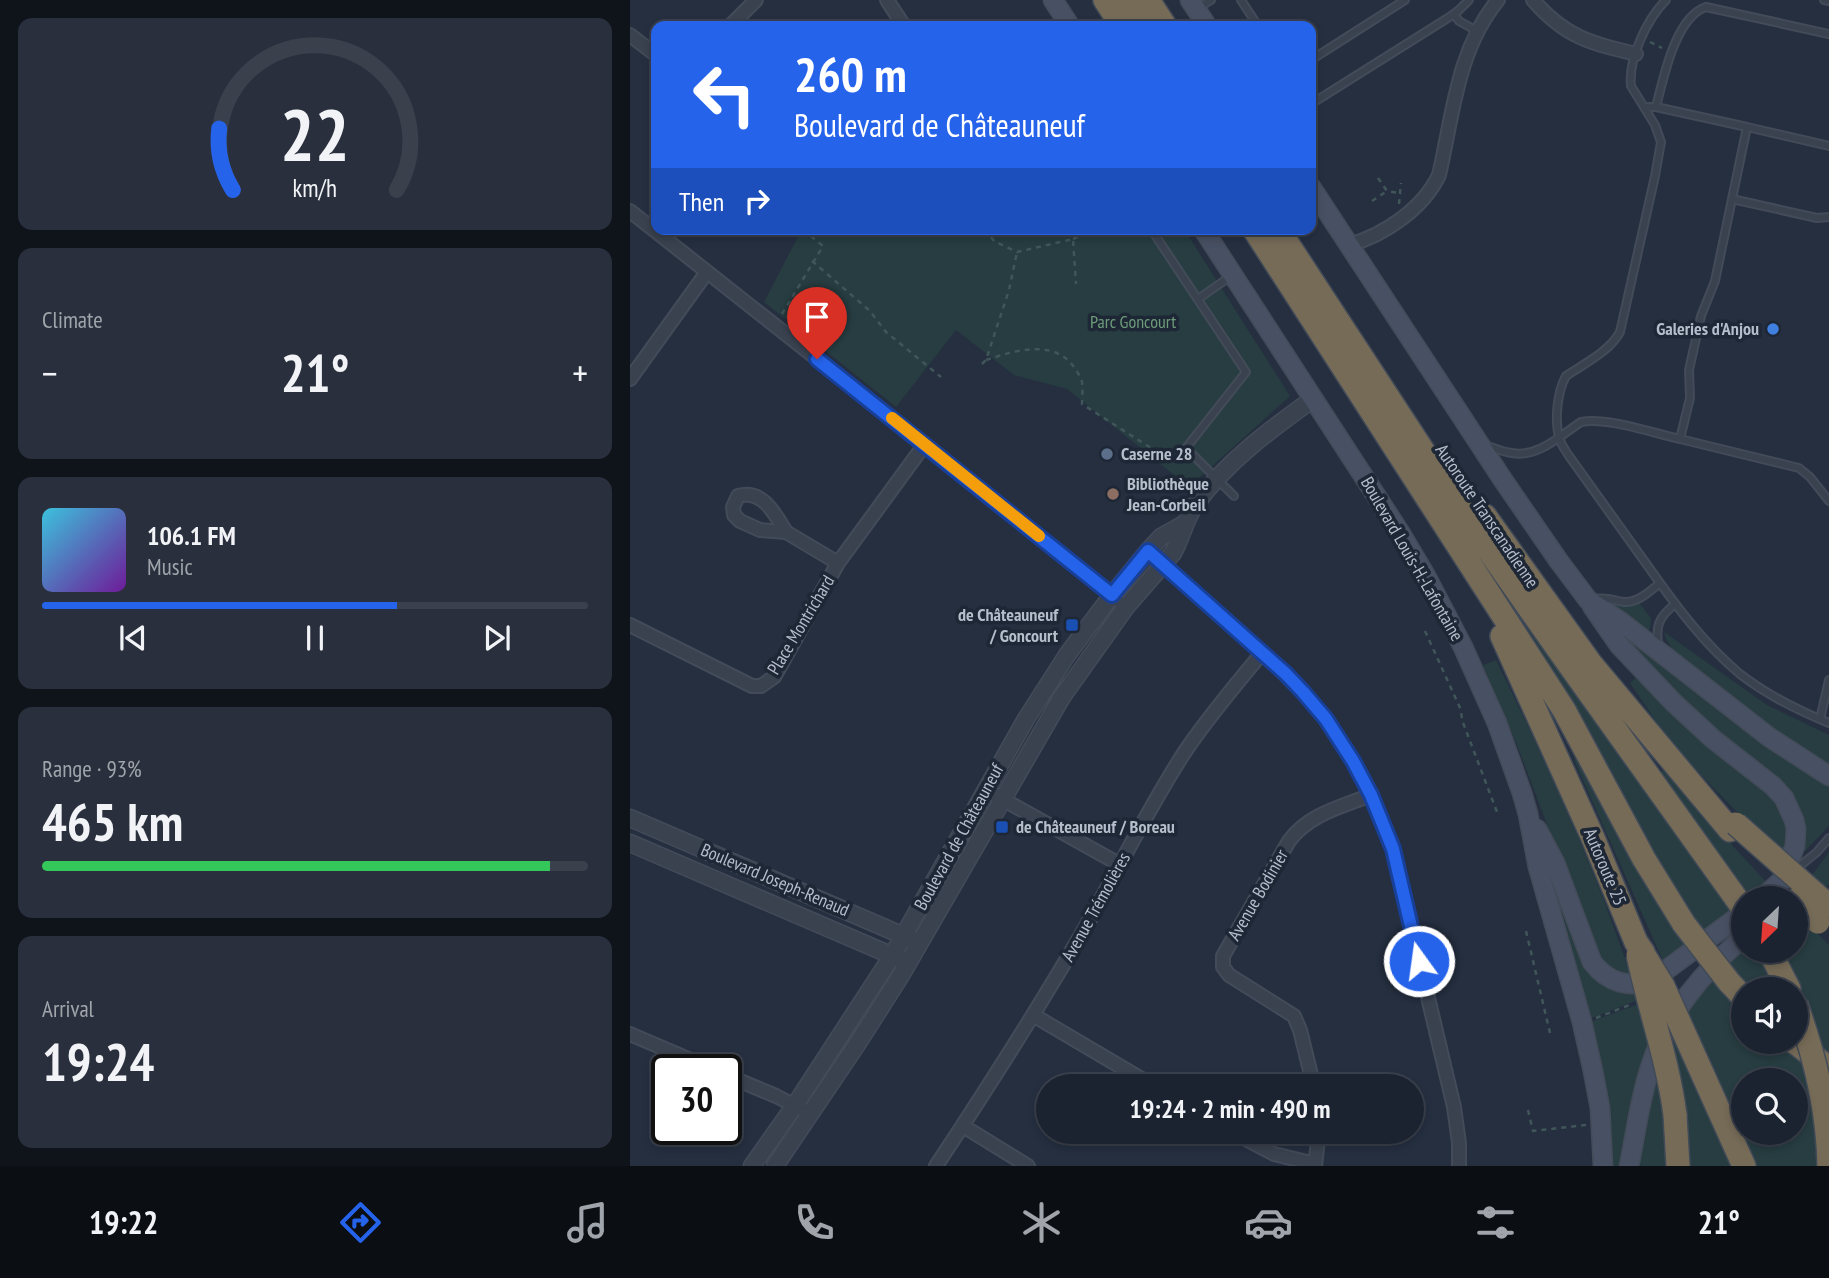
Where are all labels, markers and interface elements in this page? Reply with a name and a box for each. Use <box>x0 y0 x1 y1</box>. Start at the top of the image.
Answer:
text: 260 m <box>794 42 907 106</box>
icon: left <box>679 49 770 140</box>
text: 22 <box>280 86 350 180</box>
text: Boulevard de Châteauneuf <box>794 104 1085 146</box>
text: km/h <box>293 172 337 204</box>
icon: right <box>738 182 776 220</box>
text: Then <box>679 185 724 218</box>
pin <box>787 287 847 359</box>
icon: arrive <box>798 298 836 336</box>
text: Climate <box>42 305 103 334</box>
park label: Parc Goncourt <box>1090 310 1176 333</box>
place label: Galeries d'Anjou <box>1656 317 1759 340</box>
marker: Galeries d'Anjou <box>1765 321 1781 337</box>
text: 21° <box>281 339 349 406</box>
text: − <box>42 348 58 397</box>
text: + <box>572 348 588 397</box>
street label: Autoroute Transcanadienne <box>1431 439 1544 592</box>
place label: Caserne 28 <box>1121 442 1192 465</box>
marker: Caserne 28 <box>1099 446 1115 462</box>
place label: Bibliothèque Jean-Corbeil <box>1126 472 1209 516</box>
street label: Boulevard Louis-H.-Lafontaine <box>1356 473 1469 645</box>
marker: Bibliothèque Jean-Corbeil <box>1105 486 1121 502</box>
text: 106.1 FM <box>147 519 236 552</box>
text: Music <box>147 552 193 581</box>
street label: Place Montrichard <box>762 571 839 679</box>
place label: de Châteauneuf / Goncourt <box>958 603 1059 647</box>
marker: de Châteauneuf / Goncourt <box>1064 617 1080 633</box>
icon: previous <box>114 619 152 657</box>
icon: pause <box>296 619 334 657</box>
icon: next <box>478 619 516 657</box>
text: Range · 93% <box>42 754 142 783</box>
street label: Boulevard de Châteauneuf <box>909 758 1009 914</box>
text: 465 km <box>42 788 183 855</box>
place label: de Châteauneuf / Boreau <box>1016 815 1175 838</box>
marker: de Châteauneuf / Boreau <box>994 819 1010 835</box>
street label: Autoroute 25 <box>1579 825 1632 909</box>
street label: Boulevard Joseph-Renaud <box>698 838 853 921</box>
street label: Avenue Bodinier <box>1222 845 1293 944</box>
street label: Avenue Trémolières <box>1056 848 1135 965</box>
north arrow <box>1731 886 1808 962</box>
map controls <box>1731 886 1808 1145</box>
position arrow <box>1382 924 1456 998</box>
button: sound <box>1731 977 1808 1054</box>
text: Arrival <box>42 994 94 1023</box>
text: 19:24 <box>42 1028 154 1095</box>
speed limit sign: 30 <box>651 1054 742 1145</box>
button: search <box>1731 1068 1808 1145</box>
text: 19:24 · 2 min · 490 m <box>1130 1092 1330 1125</box>
icon: directions <box>336 1198 385 1247</box>
icon: music <box>563 1198 612 1247</box>
icon: phone <box>790 1198 839 1247</box>
icon: climate <box>1017 1198 1066 1247</box>
icon: car <box>1244 1198 1293 1247</box>
icon: filters <box>1471 1198 1520 1247</box>
text: 19:22 <box>89 1201 158 1243</box>
text: 21° <box>1698 1201 1740 1243</box>

